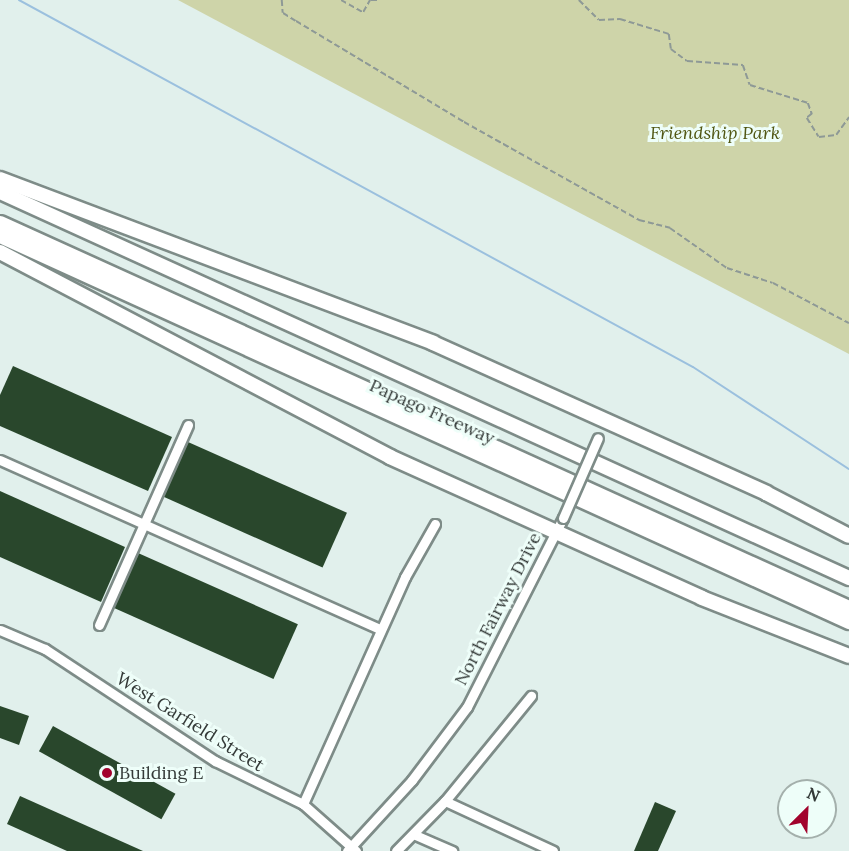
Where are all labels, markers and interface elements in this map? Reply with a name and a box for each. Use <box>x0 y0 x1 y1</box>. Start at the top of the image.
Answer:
park label: Friendship Park <box>650 122 780 144</box>
street label: Papago Freeway <box>366 375 498 449</box>
street label: North Fairway Drive <box>450 529 546 689</box>
street label: West Garfield Street <box>112 668 268 776</box>
place label: Building E <box>119 762 203 784</box>
marker: Building E <box>100 766 114 780</box>
north arrow <box>777 779 837 839</box>
text: N <box>804 783 823 806</box>

